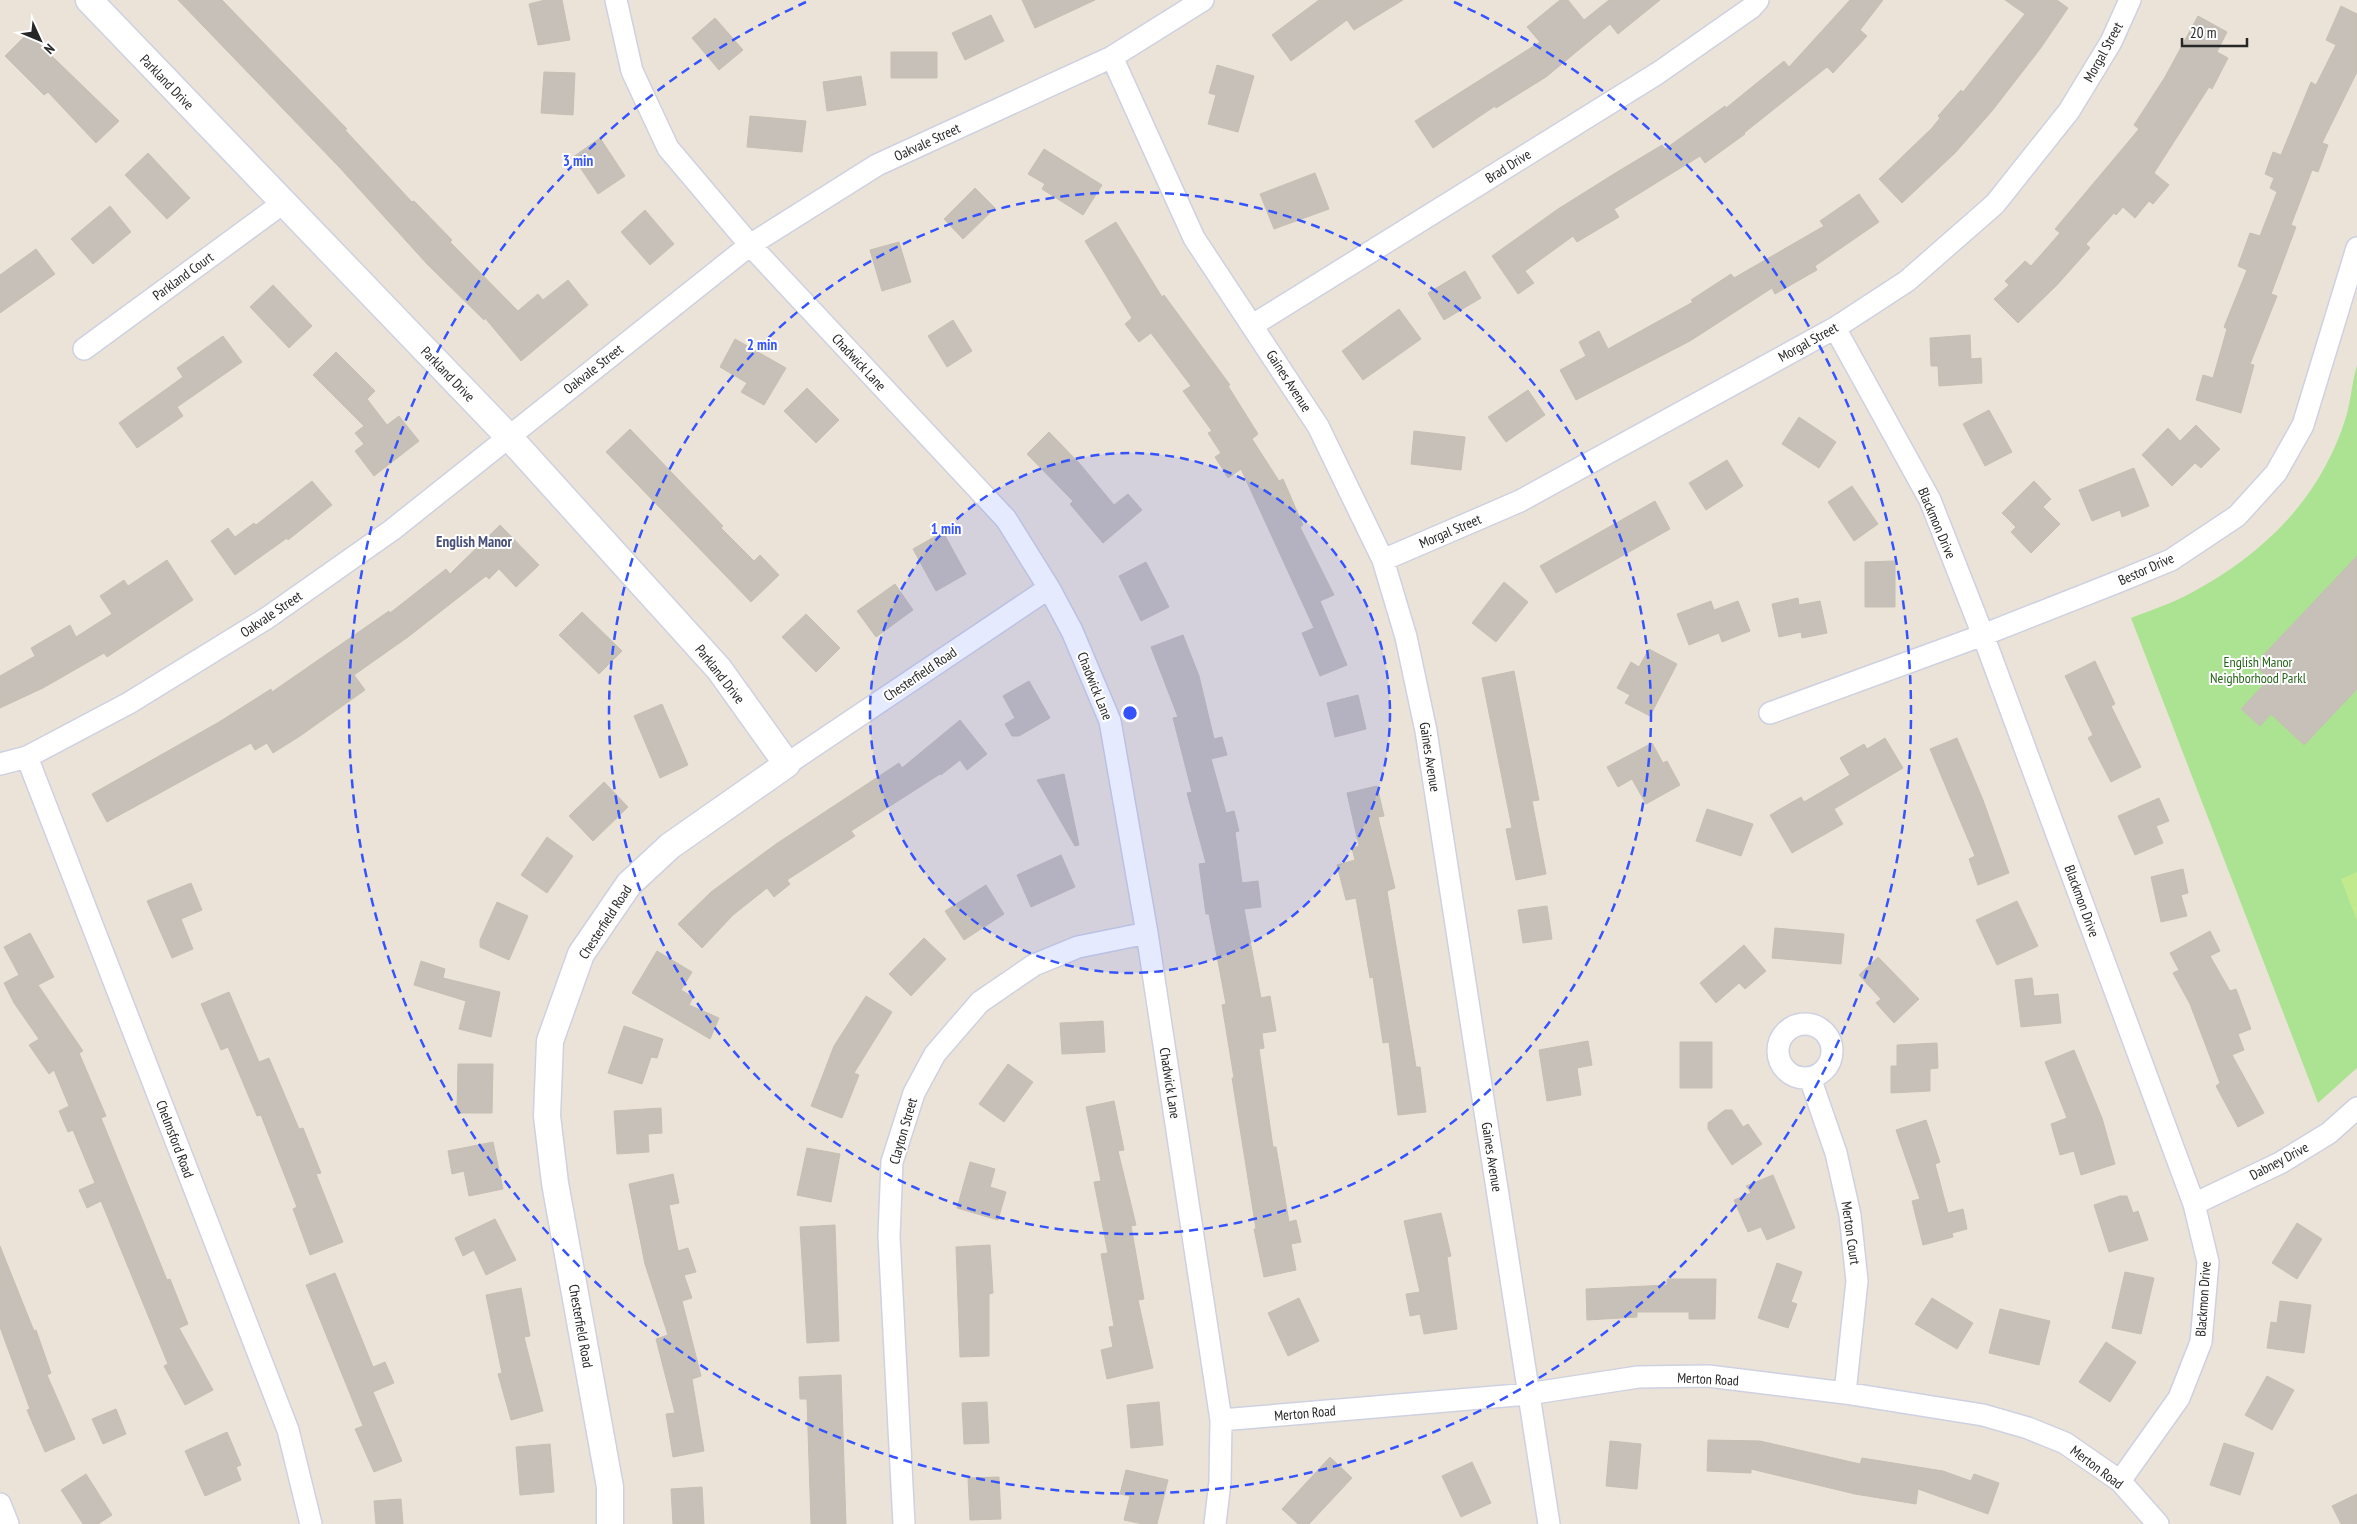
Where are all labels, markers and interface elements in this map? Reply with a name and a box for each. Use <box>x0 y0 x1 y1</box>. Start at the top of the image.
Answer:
north arrow <box>15 15 65 65</box>
scale bar <box>2182 15 2247 47</box>
street label: Morgal Street <box>2079 19 2127 85</box>
text: 20 m <box>2190 23 2216 42</box>
text: N <box>40 40 58 58</box>
street label: Parkland Drive <box>136 50 198 114</box>
street label: Oakvale Street <box>891 119 963 165</box>
street label: Brad Drive <box>1482 145 1534 187</box>
text: 3 min <box>563 151 593 170</box>
street label: Parkland Court <box>149 248 217 304</box>
street label: Morgal Street <box>1775 318 1841 366</box>
street label: Chadwick Lane <box>828 330 890 395</box>
text: 2 min <box>747 335 777 354</box>
street label: Oakvale Street <box>560 340 627 398</box>
street label: Parkland Drive <box>417 342 479 406</box>
street label: Gaines Avenue <box>1262 347 1316 416</box>
street label: Blackmon Drive <box>1914 485 1960 562</box>
street label: Morgal Street <box>1416 510 1484 552</box>
text: 1 min <box>931 519 961 538</box>
district label: English Manor <box>436 532 513 551</box>
street label: Bestor Drive <box>2115 549 2177 589</box>
street label: Oakvale Street <box>237 587 305 641</box>
street label: Parkland Drive <box>691 641 749 707</box>
street label: Chesterfield Road <box>880 643 960 705</box>
street label: Chadwick Lane <box>1073 649 1117 723</box>
park label: English Manor Neighborhood Parkl <box>2210 653 2307 687</box>
centre of rings <box>1121 704 1139 722</box>
street label: Gaines Avenue <box>1416 721 1444 793</box>
street label: Blackmon Drive <box>2061 862 2103 940</box>
street label: Chesterfield Road <box>574 882 636 962</box>
street label: Chadwick Lane <box>1155 1046 1185 1120</box>
street label: Clayton Street <box>885 1095 921 1166</box>
street label: Chelmsford Road <box>152 1098 198 1180</box>
street label: Gaines Avenue <box>1478 1121 1506 1193</box>
street label: Dabney Drive <box>2247 1138 2312 1184</box>
street label: Merton Court <box>1838 1200 1864 1266</box>
street label: Blackmon Drive <box>2191 1260 2215 1337</box>
street label: Chesterfield Road <box>565 1283 597 1369</box>
street label: Merton Road <box>1677 1368 1739 1390</box>
street label: Merton Road <box>1274 1401 1336 1425</box>
street label: Merton Road <box>2067 1441 2127 1493</box>

